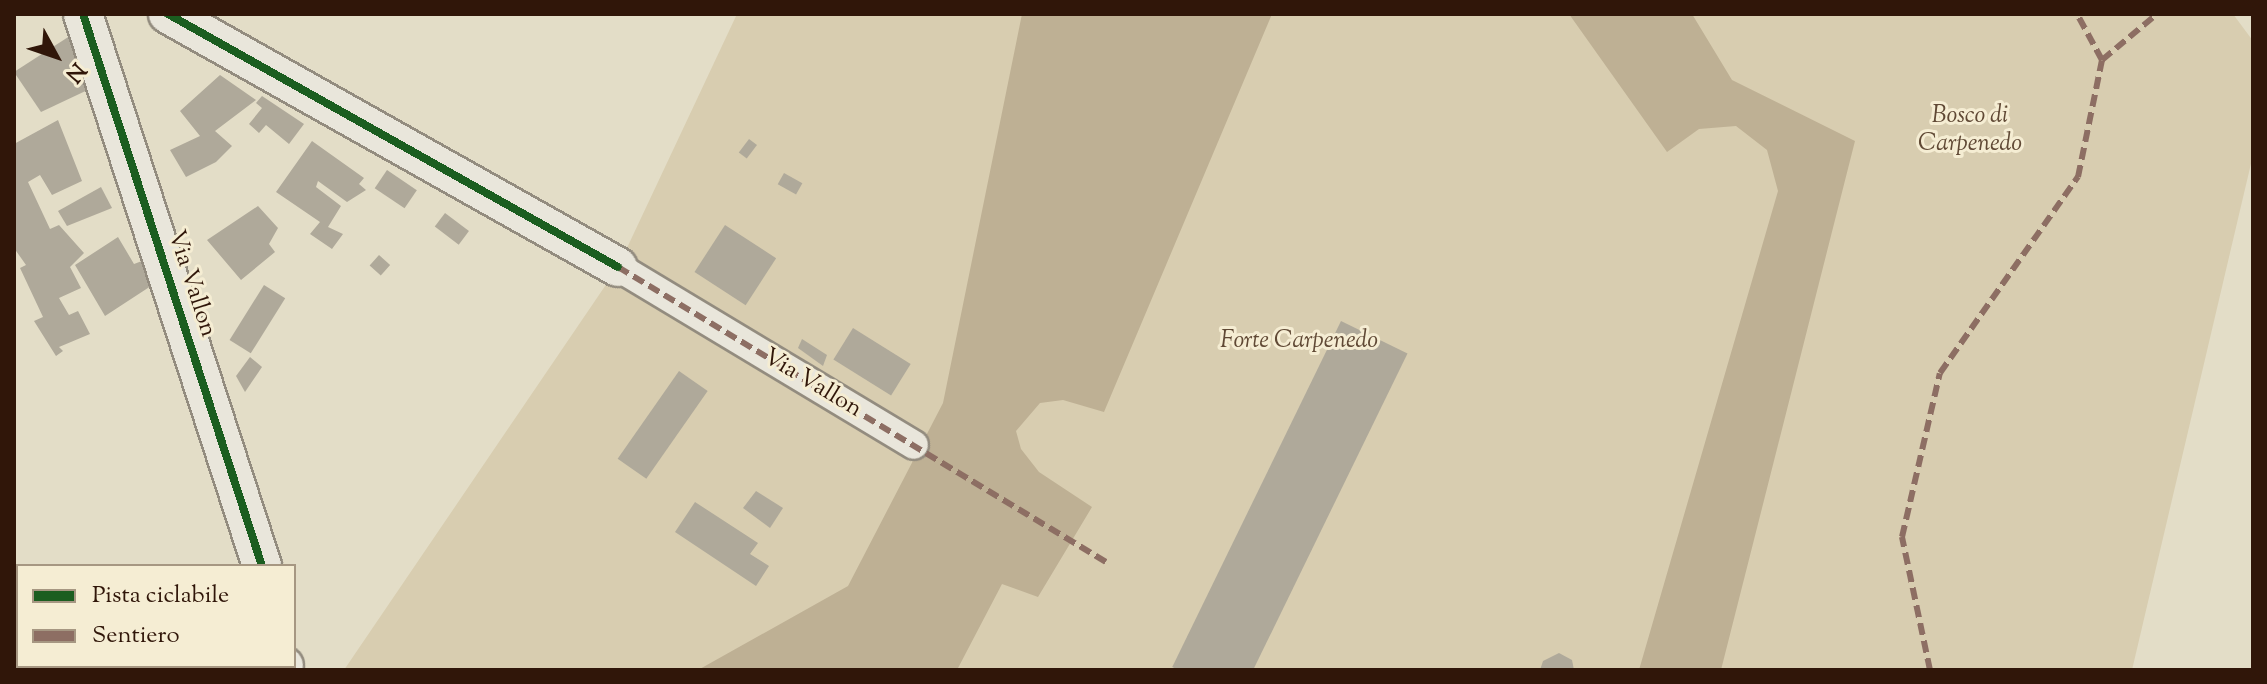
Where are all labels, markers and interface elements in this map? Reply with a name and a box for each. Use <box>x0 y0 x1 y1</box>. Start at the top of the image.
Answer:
north arrow <box>16 16 96 96</box>
text: N <box>56 54 92 88</box>
park label: Bosco di Carpenedo <box>1918 103 2022 159</box>
street label: Via Vallon <box>160 227 222 341</box>
park label: Forte Carpenedo <box>1220 328 1378 356</box>
street label: Via Vallon <box>757 343 867 425</box>
legend <box>16 564 296 668</box>
text: Pista ciclabile <box>92 579 229 613</box>
text: Sentiero <box>92 619 180 653</box>

